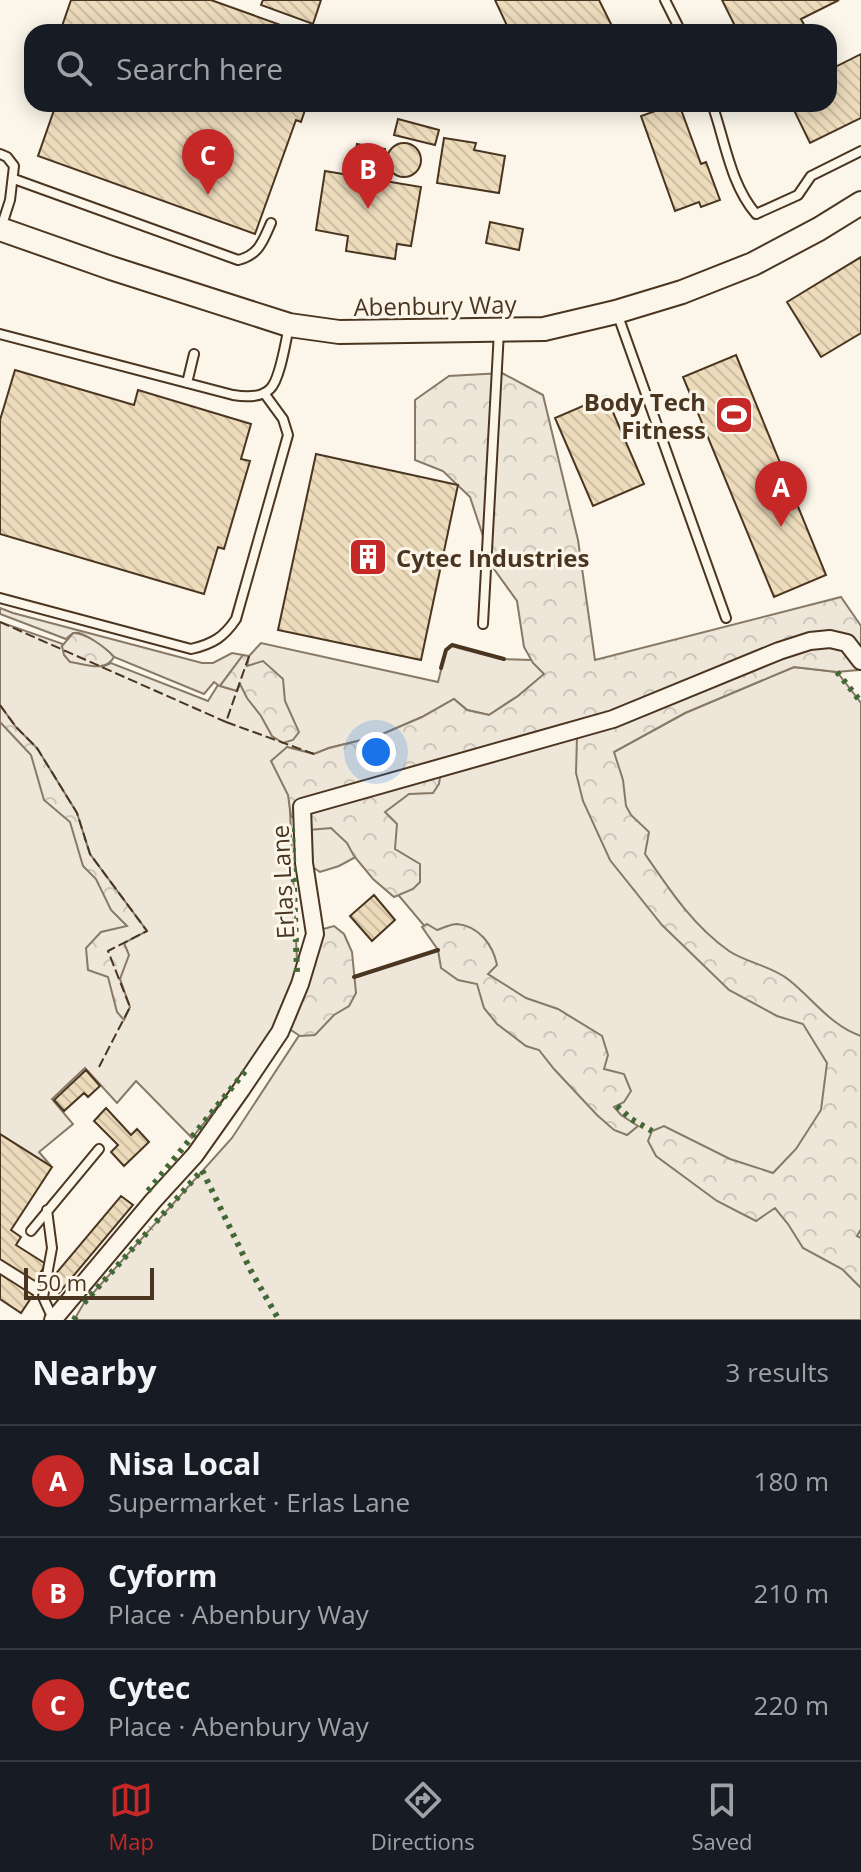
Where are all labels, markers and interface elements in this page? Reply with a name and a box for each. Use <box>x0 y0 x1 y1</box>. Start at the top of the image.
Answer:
search box <box>24 24 837 112</box>
icon: search <box>52 46 96 90</box>
text: Search here <box>116 48 283 89</box>
pin: C <box>182 129 234 195</box>
pin: B <box>342 143 394 209</box>
street label: Abenbury Way <box>353 287 518 323</box>
place label: Body Tech Fitness <box>584 385 706 446</box>
sports icon: Body Tech Fitness <box>713 394 755 436</box>
pin: A <box>755 461 807 527</box>
building icon: Cytec Industries <box>347 536 389 578</box>
place label: Cytec Industries <box>396 541 590 574</box>
your location <box>356 732 396 772</box>
street label: Erlas Lane <box>263 824 301 940</box>
scale bar <box>24 1264 154 1300</box>
text: 50 m <box>36 1267 87 1297</box>
text: Nearby <box>32 1349 157 1395</box>
text: 3 results <box>726 1354 829 1390</box>
text: Nisa Local <box>108 1443 261 1484</box>
text: A <box>49 1463 67 1499</box>
text: 180 m <box>754 1463 829 1499</box>
text: Supermarket · Erlas Lane <box>108 1484 410 1520</box>
text: Cyform <box>108 1555 217 1596</box>
text: B <box>49 1575 67 1611</box>
text: 210 m <box>754 1575 829 1611</box>
text: Place · Abenbury Way <box>108 1596 369 1632</box>
text: Cytec <box>108 1667 190 1708</box>
text: C <box>50 1687 66 1723</box>
text: 220 m <box>754 1687 829 1723</box>
text: Place · Abenbury Way <box>108 1708 369 1744</box>
tab: Map <box>108 1778 154 1856</box>
tab: Directions <box>371 1778 475 1856</box>
tab: Saved <box>691 1778 753 1856</box>

